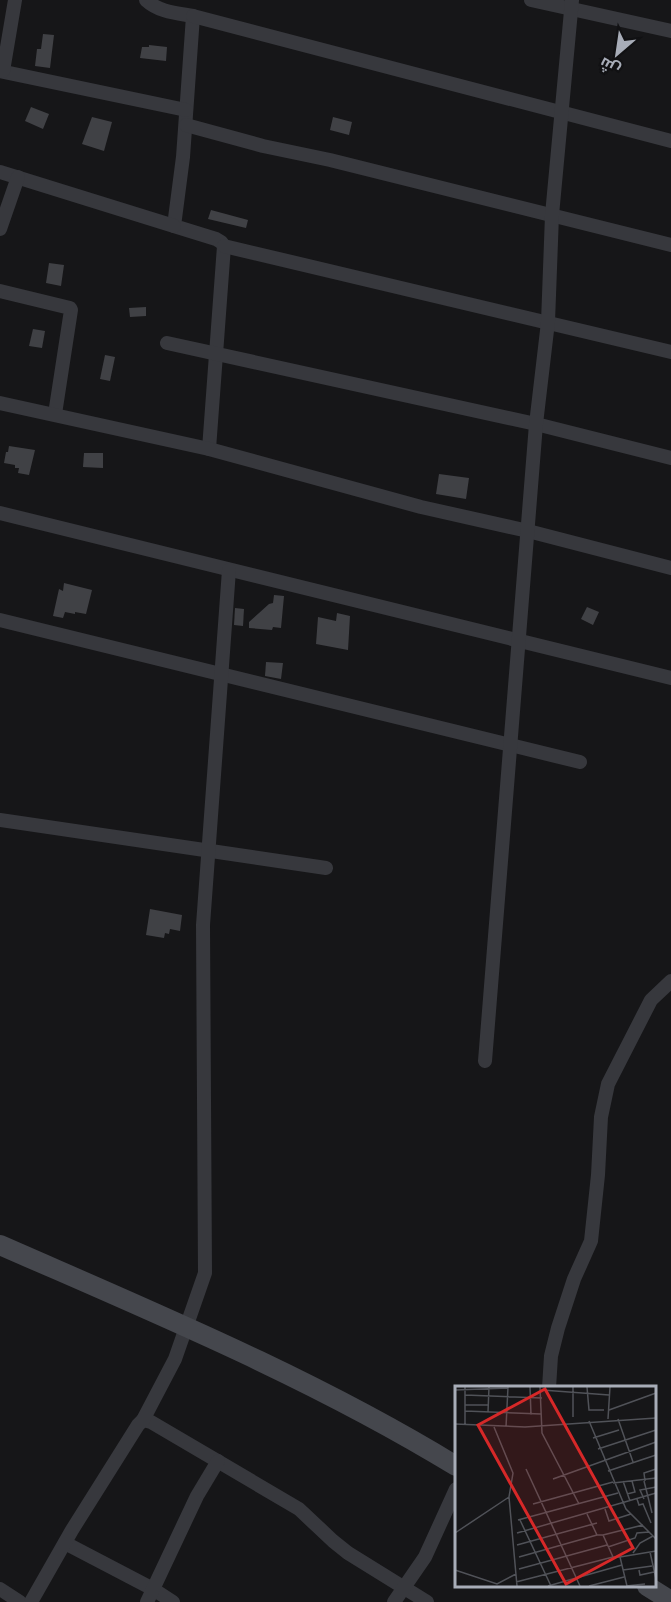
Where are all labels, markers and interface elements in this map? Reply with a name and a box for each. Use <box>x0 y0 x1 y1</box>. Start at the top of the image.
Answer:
north arrow <box>587 24 647 84</box>
text: ش <box>596 53 624 81</box>
inset map <box>455 1386 656 1587</box>

